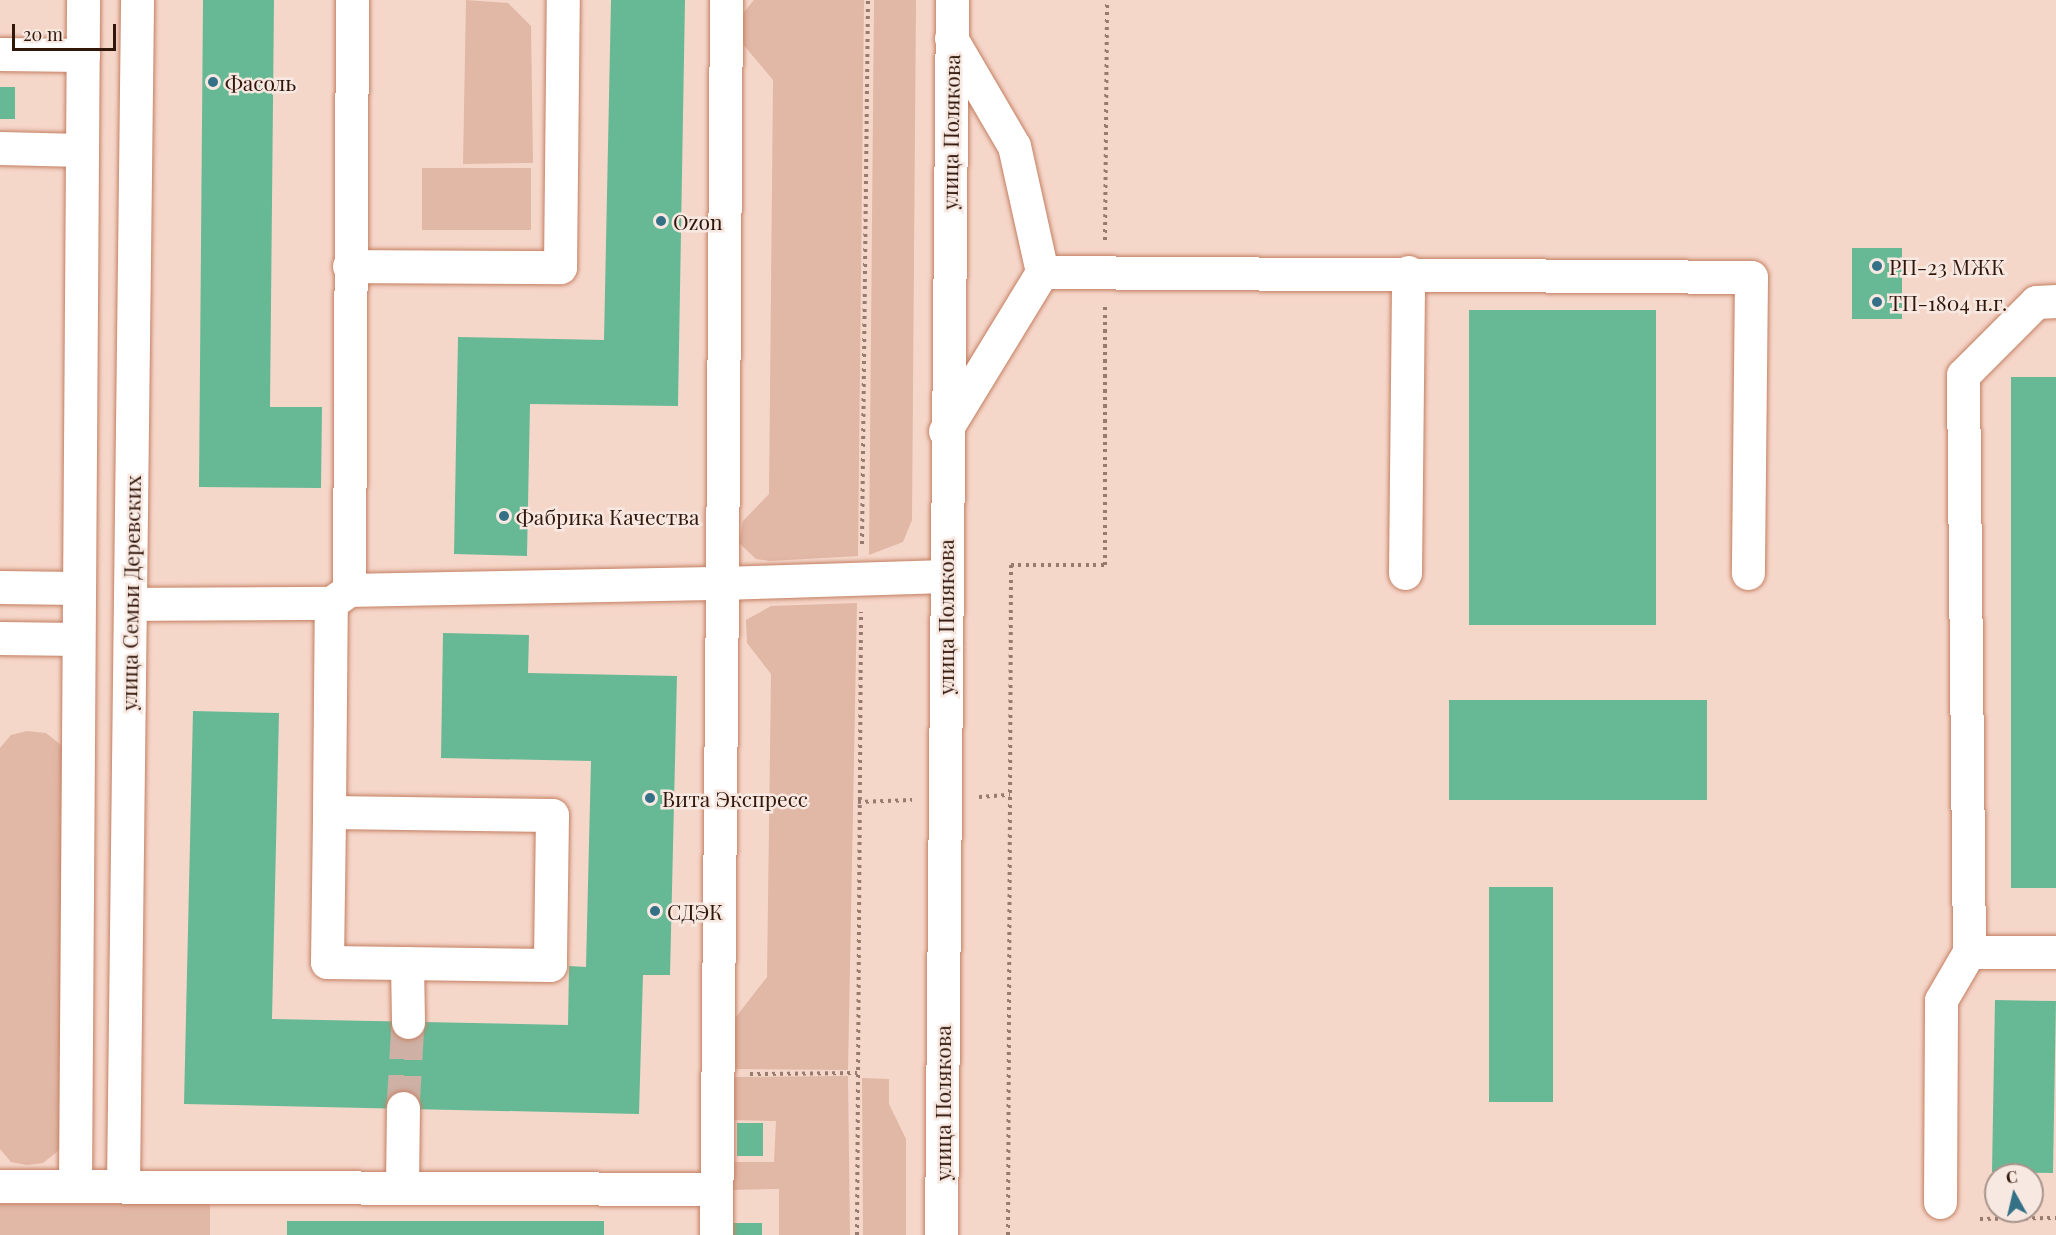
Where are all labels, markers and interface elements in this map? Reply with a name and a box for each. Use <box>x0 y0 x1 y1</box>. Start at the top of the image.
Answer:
scale bar <box>15 12 118 50</box>
text: 20 m <box>23 22 63 46</box>
street label: улица Полякова <box>936 54 964 210</box>
place label: Фасоль <box>225 69 296 95</box>
marker: Фасоль <box>206 75 220 89</box>
place label: Ozon <box>673 208 723 234</box>
marker: Ozon <box>654 214 668 228</box>
place label: РП-23 МЖК <box>1889 253 2005 279</box>
marker: РП-23 МЖК <box>1870 259 1884 273</box>
place label: ТП-1804 н.г. <box>1889 289 2007 315</box>
marker: ТП-1804 н.г. <box>1870 295 1884 309</box>
street label: улица Семьи Деревских <box>115 475 145 711</box>
place label: Фабрика Качества <box>516 503 699 529</box>
marker: Фабрика Качества <box>497 509 511 523</box>
street label: улица Полякова <box>932 539 958 695</box>
place label: Вита Экспресс <box>662 785 808 811</box>
marker: Вита Экспресс <box>643 791 657 805</box>
place label: СДЭК <box>667 898 723 924</box>
marker: СДЭК <box>648 904 662 918</box>
street label: улица Полякова <box>929 1025 955 1181</box>
north arrow <box>1984 1163 2044 1223</box>
text: С <box>2005 1165 2019 1188</box>

